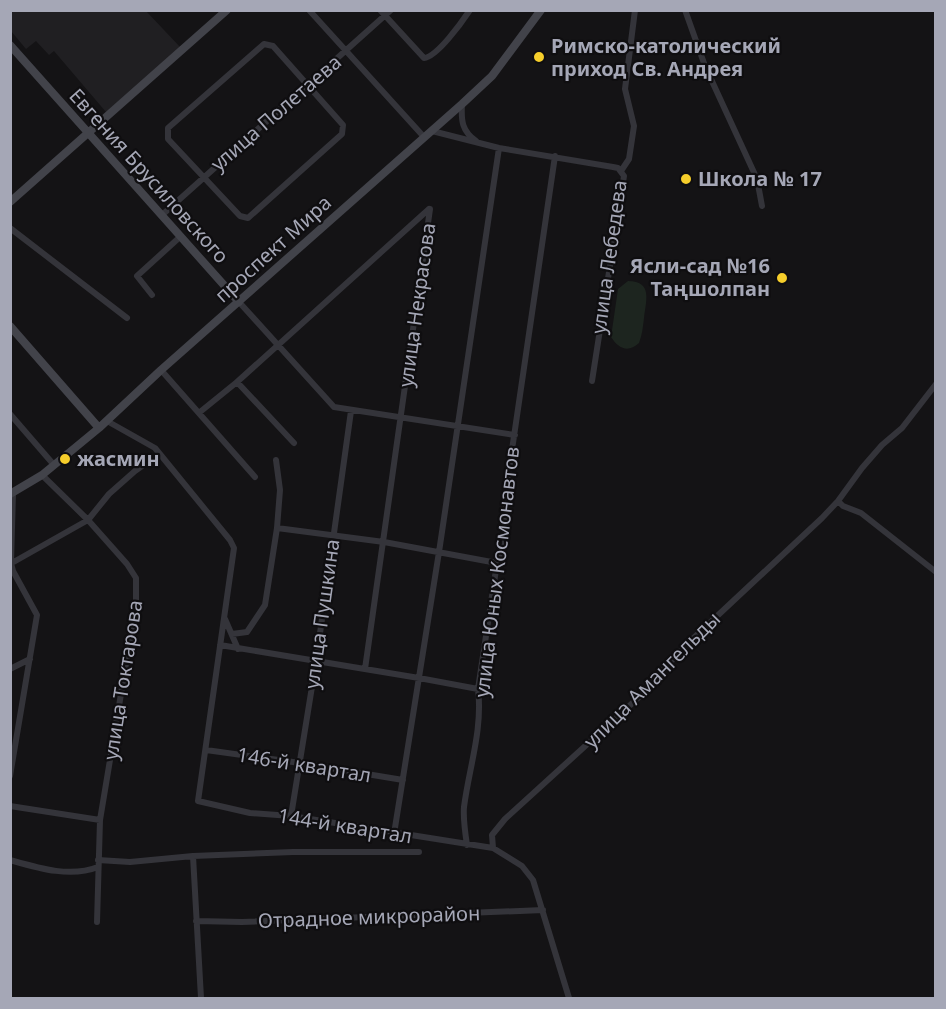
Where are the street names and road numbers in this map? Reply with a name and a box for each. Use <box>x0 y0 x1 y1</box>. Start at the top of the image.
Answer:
street label: улица Полетаева <box>205 48 347 177</box>
street label: Евгения Брусиловского <box>64 83 235 269</box>
street label: улица Лебедева <box>584 178 633 336</box>
street label: проспект Мира <box>209 189 337 308</box>
street label: улица Некрасова <box>392 221 441 389</box>
street label: улица Юных Космонавтов <box>468 445 525 699</box>
street label: улица Пушкина <box>298 537 345 691</box>
street label: улица Токтарова <box>97 598 148 762</box>
street label: улица Амангельды <box>577 605 726 754</box>
street label: 146-й квартал <box>235 741 373 788</box>
street label: 144-й квартал <box>276 802 414 849</box>
street label: Отрадное микрорайон <box>257 899 481 934</box>

